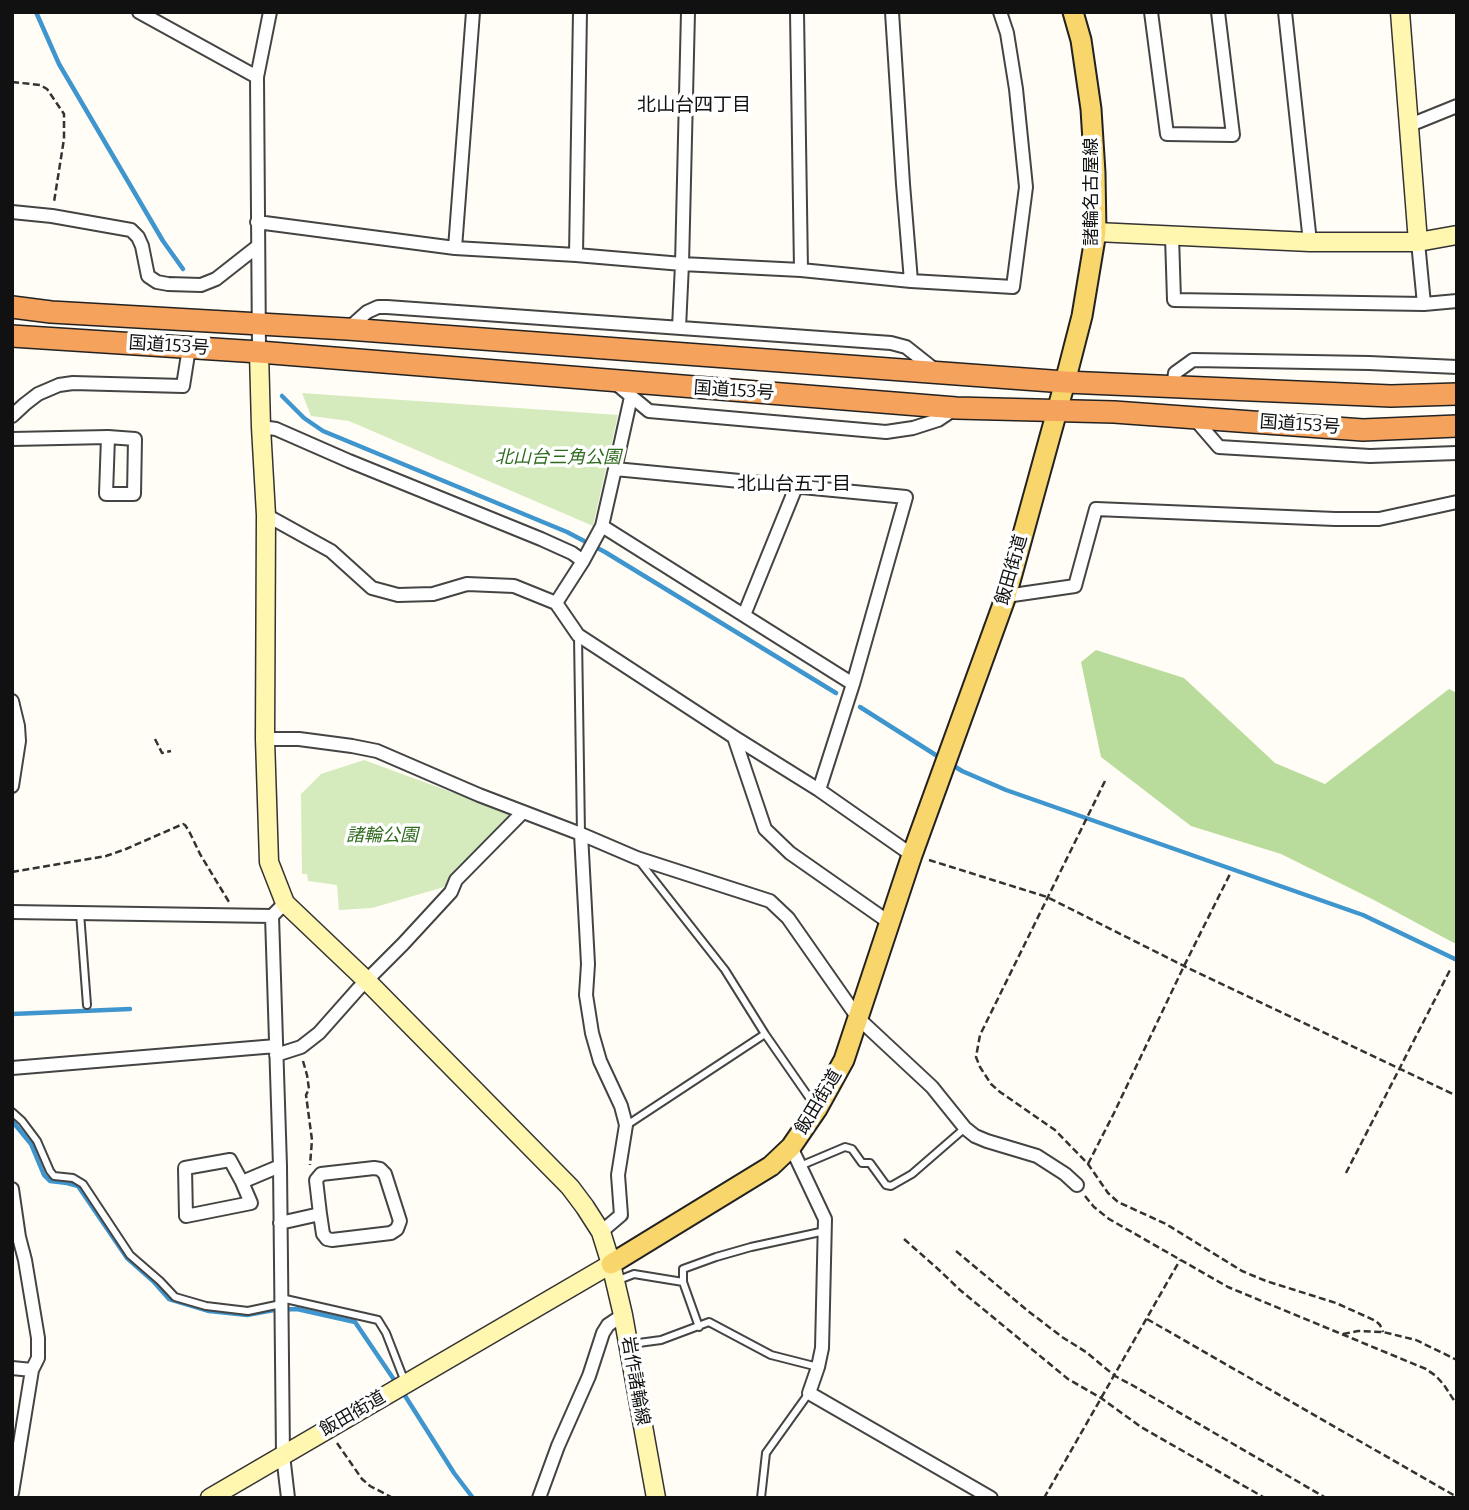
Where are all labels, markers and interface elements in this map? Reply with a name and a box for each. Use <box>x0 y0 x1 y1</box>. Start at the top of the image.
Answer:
district label: 北山台四丁目 <box>637 95 751 117</box>
street label: 諸輪名古屋線 <box>1081 138 1103 246</box>
street label: 国道153号 <box>128 332 210 360</box>
street label: 国道153号 <box>693 377 775 405</box>
street label: 国道153号 <box>1259 411 1341 439</box>
park label: 北山台三角公園 <box>495 447 621 469</box>
district label: 北山台五丁目 <box>737 474 851 496</box>
street label: 飯田街道 <box>992 532 1032 608</box>
park label: 諸輪公園 <box>346 825 418 847</box>
street label: 飯田街道 <box>791 1066 847 1138</box>
street label: 岩作諸輪線 <box>617 1335 653 1427</box>
street label: 飯田街道 <box>316 1387 390 1441</box>

